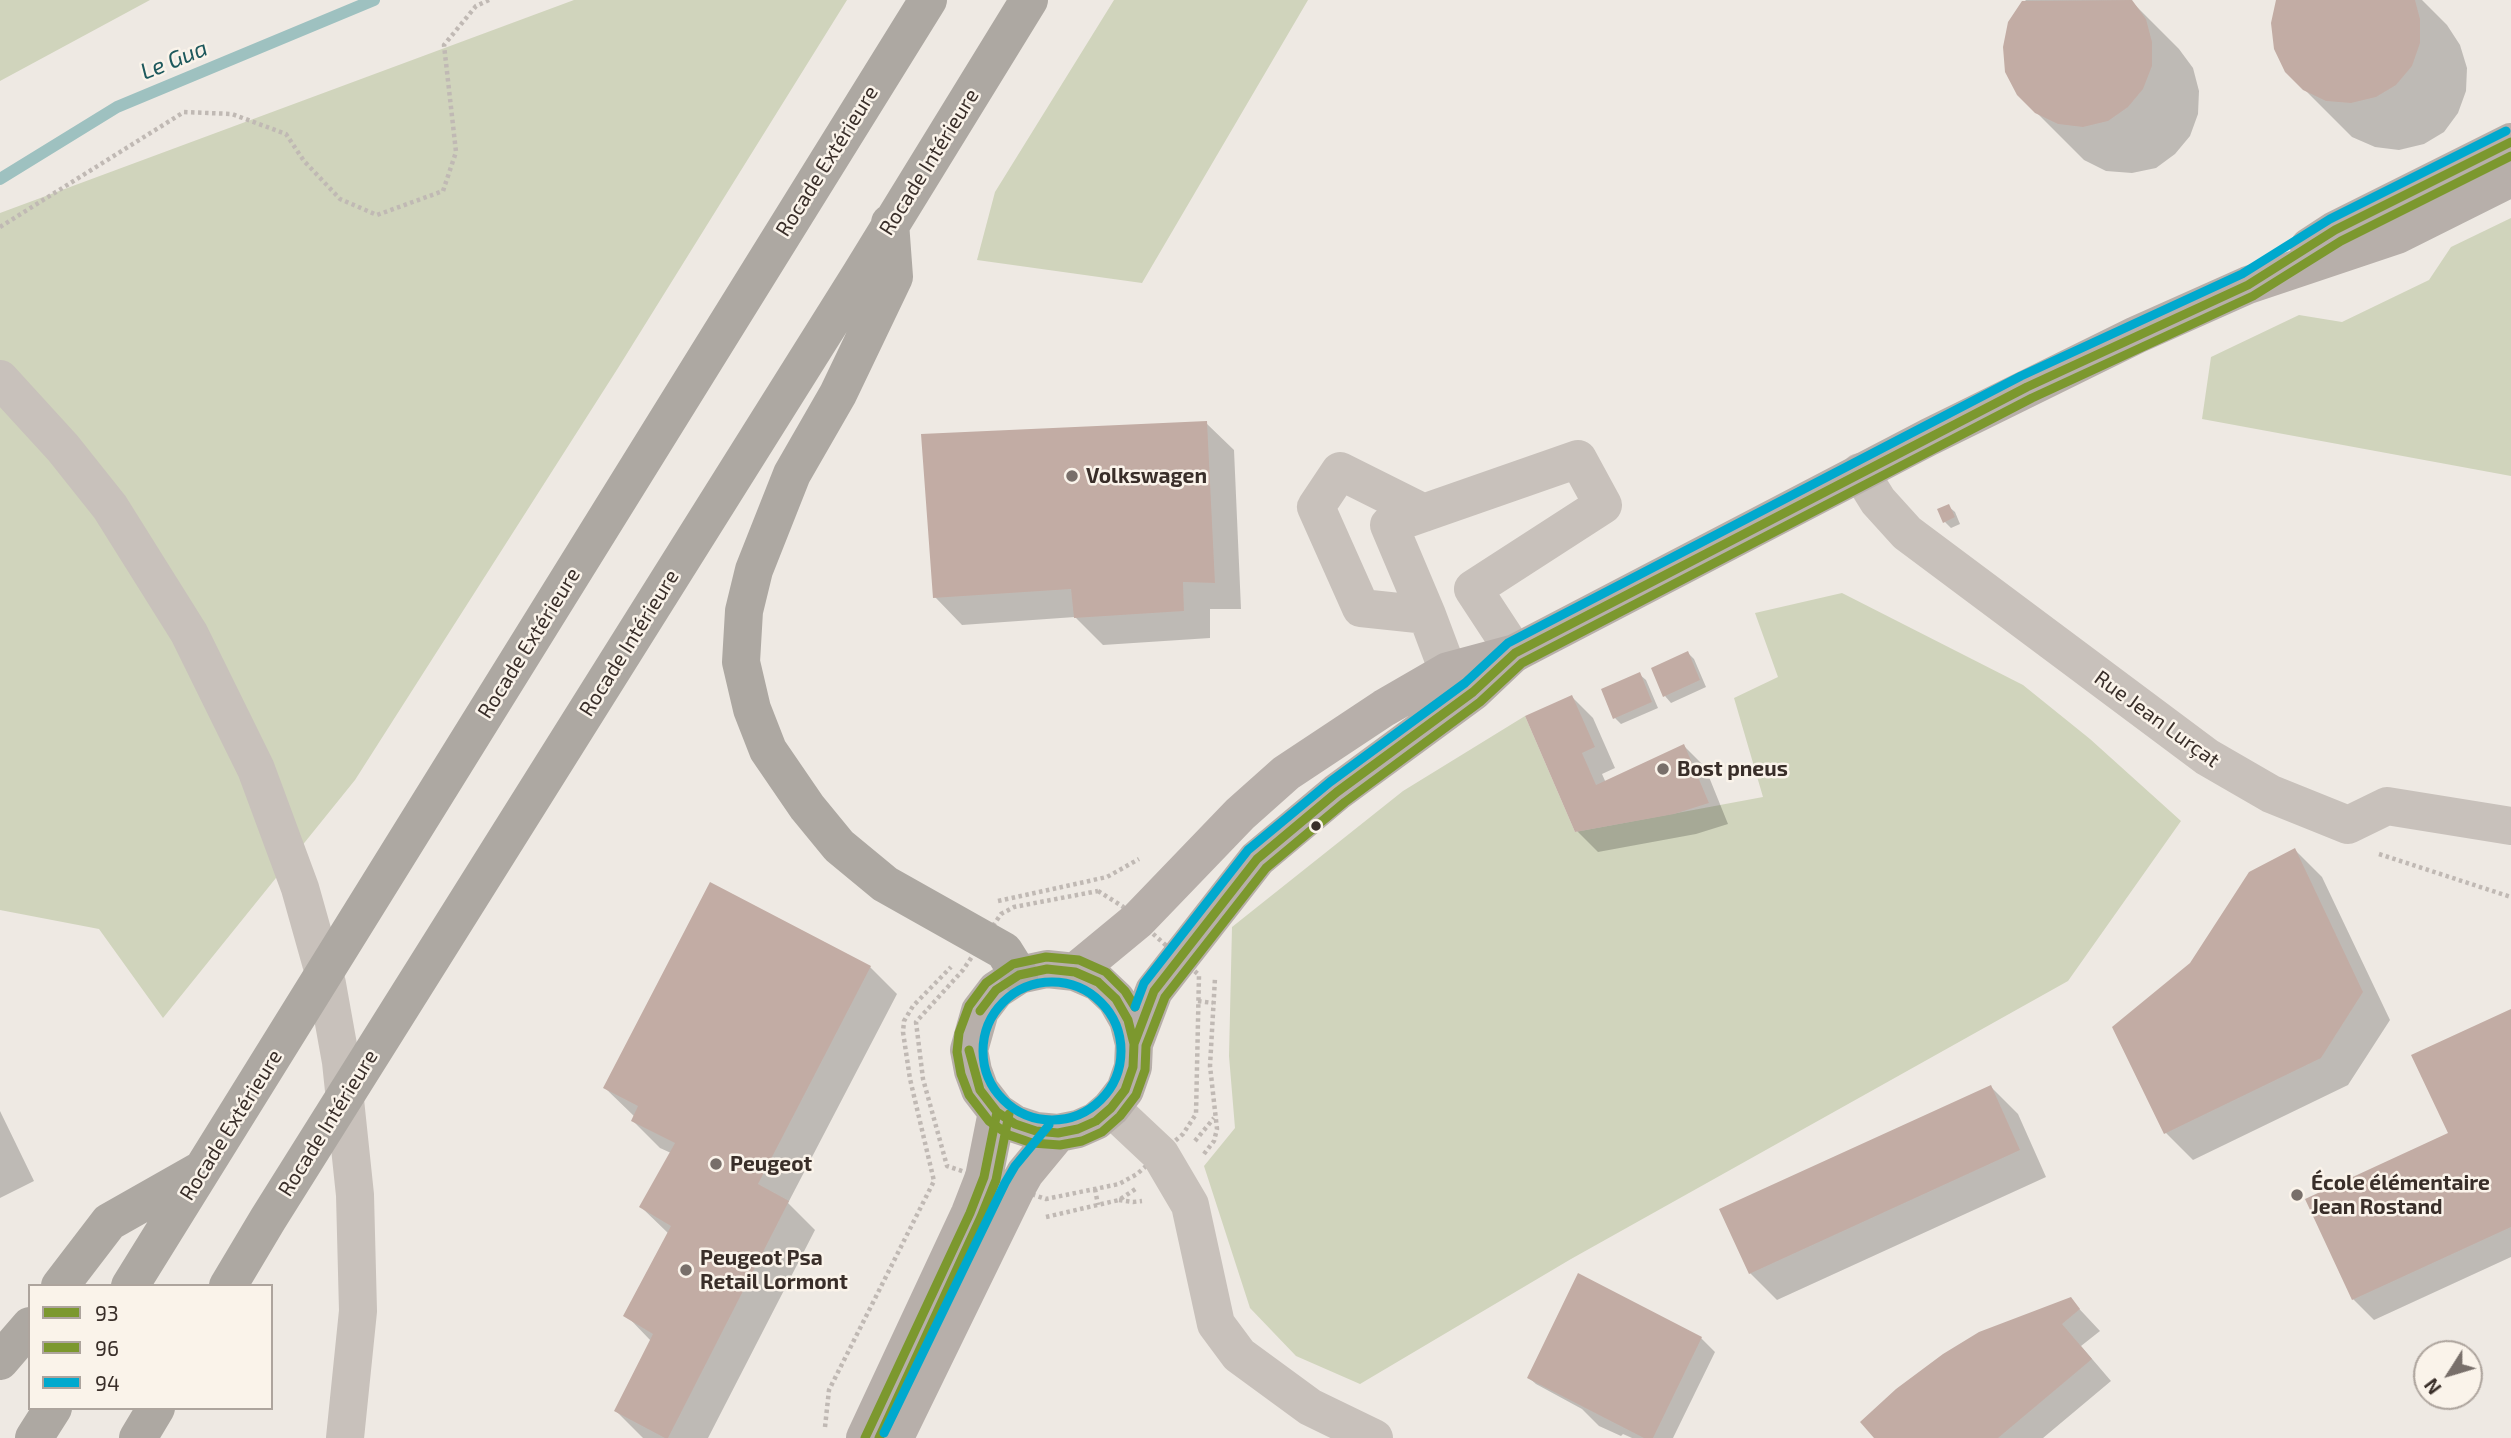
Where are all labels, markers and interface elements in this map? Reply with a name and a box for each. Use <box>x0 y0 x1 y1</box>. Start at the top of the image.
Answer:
water label: Le Gua <box>137 34 211 86</box>
street label: Rocade Extérieure <box>770 81 884 241</box>
street label: Rocade Intérieure <box>874 84 984 240</box>
place label: Volkswagen <box>1086 463 1207 489</box>
marker: Volkswagen <box>1064 468 1080 484</box>
street label: Rocade Extérieure <box>472 563 586 723</box>
street label: Rocade Intérieure <box>574 565 684 721</box>
street label: Rue Jean Lurçat <box>2090 665 2224 773</box>
place label: Bost pneus <box>1677 756 1788 782</box>
marker: Bost pneus <box>1655 761 1671 777</box>
unlabelled marker <box>1309 819 1323 833</box>
street label: Rocade Extérieure <box>174 1045 288 1205</box>
street label: Rocade Intérieure <box>273 1045 383 1201</box>
place label: Peugeot <box>730 1151 812 1177</box>
marker: Peugeot <box>708 1156 724 1172</box>
place label: École élémentaire Jean Rostand <box>2311 1170 2490 1220</box>
marker: École élémentaire Jean Rostand <box>2289 1187 2305 1203</box>
place label: Peugeot Psa Retail Lormont <box>700 1245 848 1295</box>
marker: Peugeot Psa Retail Lormont <box>678 1262 694 1278</box>
legend <box>28 1284 273 1410</box>
text: 93 <box>95 1300 119 1325</box>
text: 96 <box>95 1335 119 1360</box>
north arrow <box>2413 1340 2483 1410</box>
text: 94 <box>95 1370 120 1395</box>
text: N <box>2419 1374 2446 1399</box>

